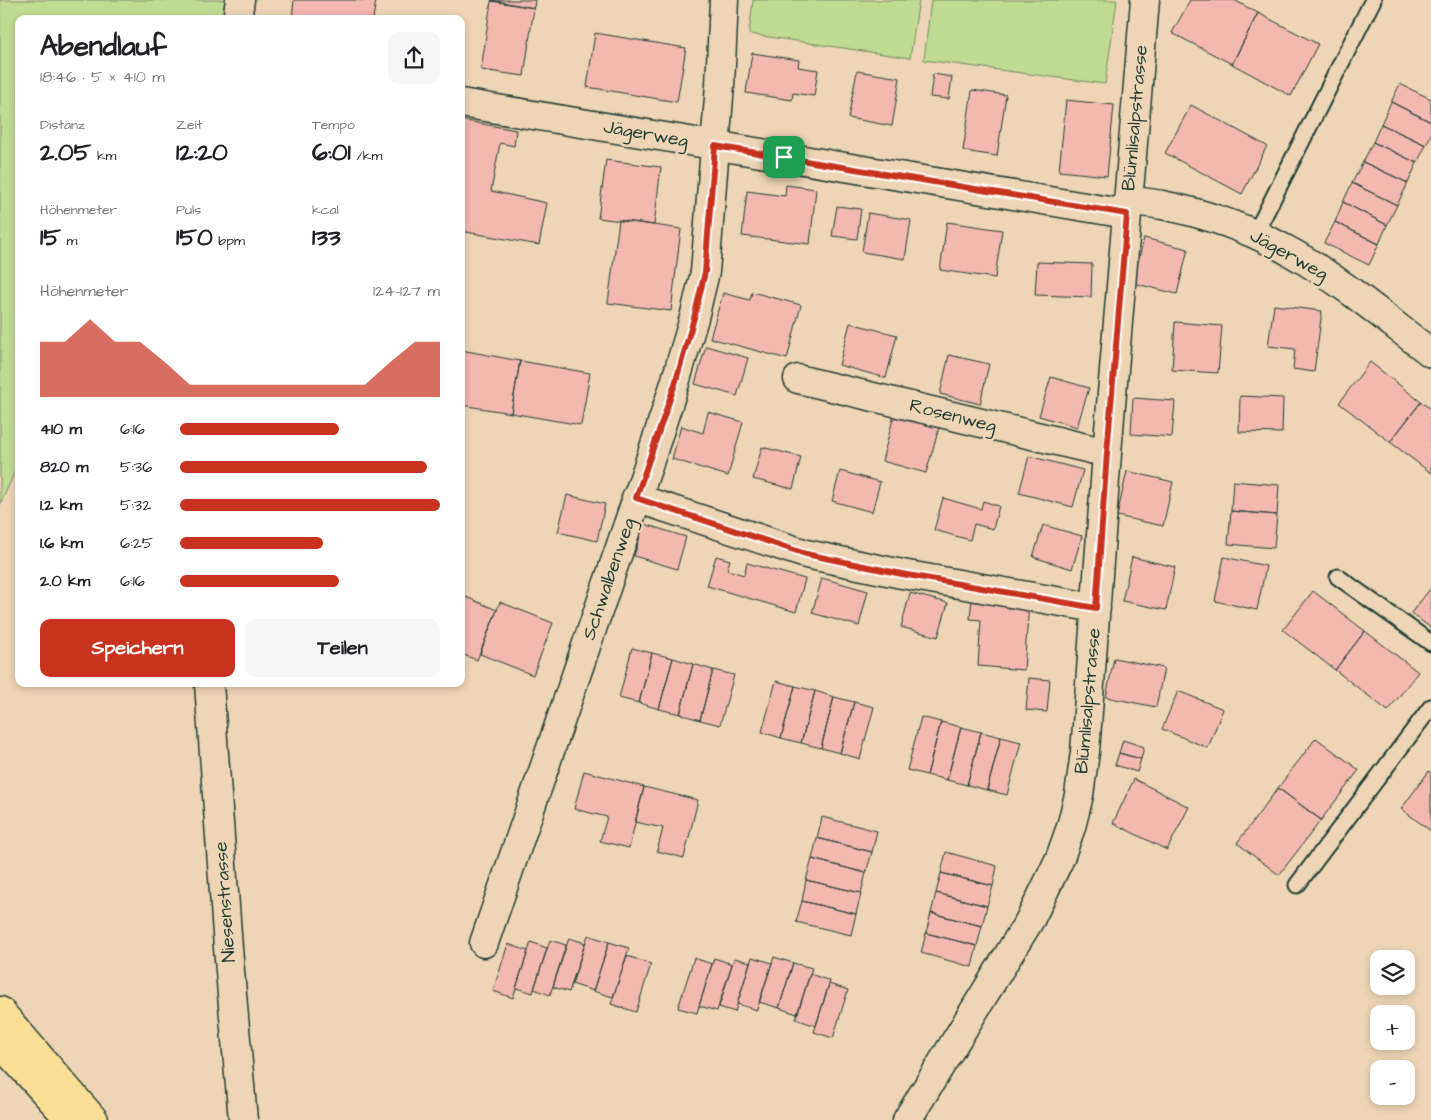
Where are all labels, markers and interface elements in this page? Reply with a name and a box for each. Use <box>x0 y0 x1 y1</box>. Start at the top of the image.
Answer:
text: Abendlauf <box>40 27 167 66</box>
button: share <box>388 32 440 84</box>
street label: Blümlisalpstrasse <box>1115 44 1155 192</box>
text: 18:46 · 5 × 410 m <box>40 66 165 88</box>
street label: Jägerweg <box>601 113 691 156</box>
text: Distanz <box>40 115 85 135</box>
text: Zeit <box>176 115 202 135</box>
text: Tempo <box>312 115 355 135</box>
text: 2.05 <box>40 135 91 170</box>
text: 12:20 <box>176 135 228 170</box>
text: 6:01 <box>312 135 351 170</box>
pin <box>763 136 805 178</box>
icon: arrive <box>770 143 798 171</box>
text: km <box>91 146 116 166</box>
text: /km <box>351 146 382 166</box>
text: Höhenmeter <box>40 200 117 220</box>
text: Puls <box>176 200 201 220</box>
text: kcal <box>312 200 339 220</box>
text: 15 <box>40 220 61 255</box>
text: 150 <box>176 220 213 255</box>
text: 133 <box>312 220 341 255</box>
street label: Jägerweg <box>1244 222 1333 289</box>
text: m <box>61 231 77 251</box>
text: bpm <box>213 231 245 251</box>
text: Höhenmeter <box>40 280 128 302</box>
text: 124–127 m <box>373 280 440 302</box>
street label: Rosenweg <box>906 392 1000 441</box>
text: 410 m <box>40 418 82 440</box>
text: 6:16 <box>120 418 145 440</box>
text: 820 m <box>40 456 88 478</box>
text: 5:36 <box>120 456 152 478</box>
text: 1.2 km <box>40 494 82 516</box>
text: 5:32 <box>120 494 151 516</box>
street label: Schwalbenweg <box>575 514 644 644</box>
text: 1.6 km <box>40 532 83 554</box>
text: 6:25 <box>120 532 153 554</box>
text: 2.0 km <box>40 570 90 592</box>
text: 6:16 <box>120 570 145 592</box>
button: Speichern <box>40 619 235 677</box>
button: Teilen <box>245 619 440 677</box>
street label: Blümlisalpstrasse <box>1068 627 1108 775</box>
street label: Niesenstrasse <box>207 841 243 963</box>
map controls <box>1370 950 1415 1105</box>
button: layers <box>1370 950 1415 995</box>
button: + <box>1370 1005 1415 1050</box>
button: − <box>1370 1060 1415 1105</box>

